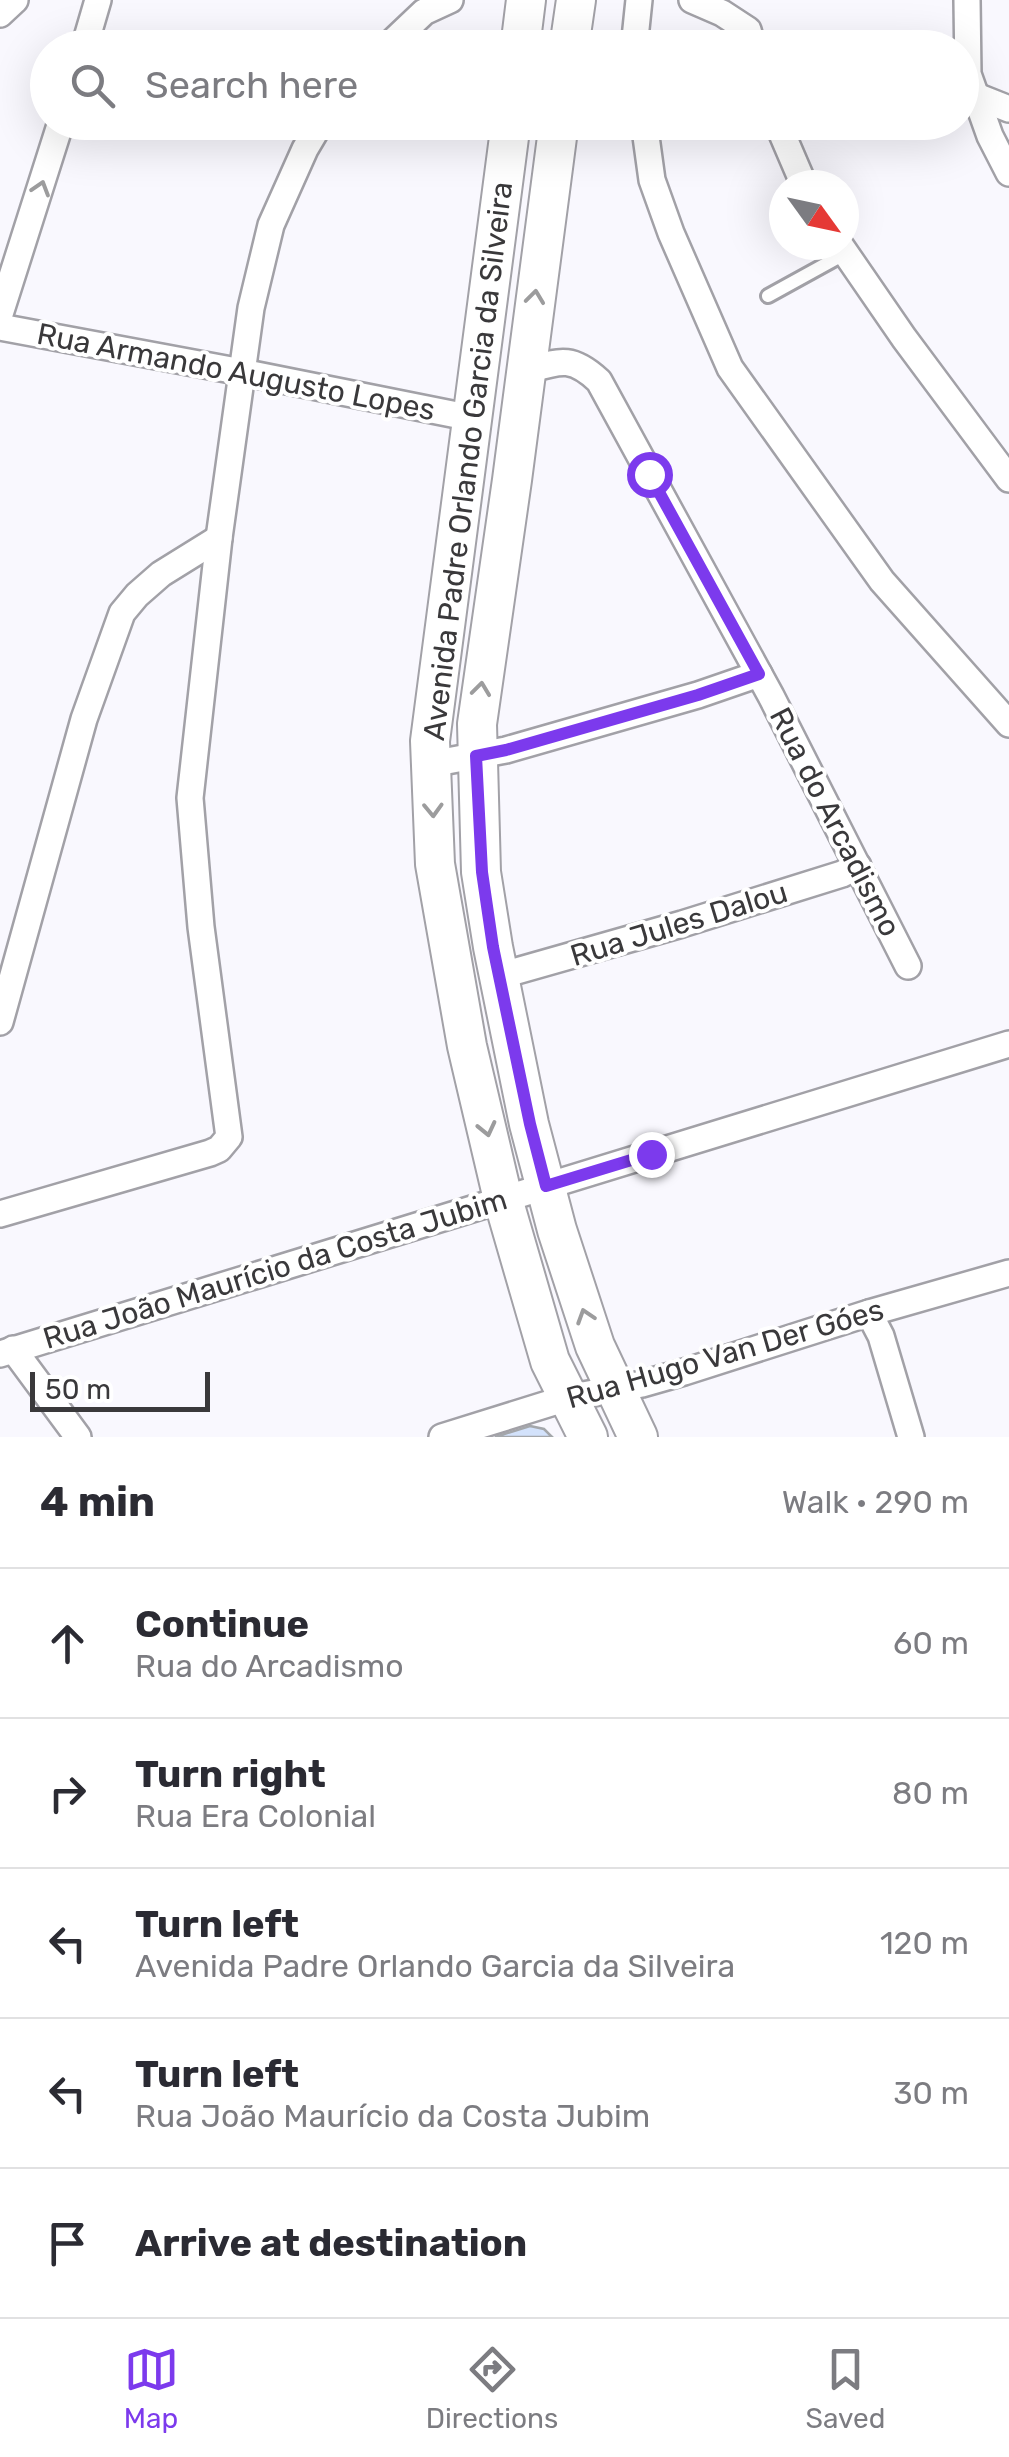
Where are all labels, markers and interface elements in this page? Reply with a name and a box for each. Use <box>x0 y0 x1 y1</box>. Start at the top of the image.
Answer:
search box <box>30 30 979 140</box>
icon: search <box>65 58 120 113</box>
text: Search here <box>145 62 358 108</box>
north arrow <box>769 170 859 260</box>
one-way arrow <box>29 180 50 197</box>
street label: Avenida Padre Orlando Garcia da Silveira <box>416 180 520 742</box>
one-way arrow <box>523 289 544 306</box>
street label: Rua Armando Augusto Lopes <box>34 316 438 428</box>
route start <box>627 452 673 498</box>
one-way arrow <box>470 680 491 697</box>
street label: Rua do Arcadismo <box>762 702 908 942</box>
one-way arrow <box>422 802 443 818</box>
street label: Rua Jules Dalou <box>566 874 792 974</box>
one-way arrow <box>475 1120 496 1137</box>
route end <box>629 1132 675 1178</box>
street label: Rua João Maurício da Costa Jubim <box>39 1181 511 1357</box>
street label: Rua Hugo Van Der Góes <box>562 1291 888 1417</box>
one-way arrow <box>577 1308 597 1325</box>
scale bar <box>30 1367 210 1412</box>
text: 50 m <box>45 1373 111 1406</box>
text: 4 min <box>40 1477 155 1527</box>
text: Walk · 290 m <box>782 1483 969 1521</box>
text: Continue <box>135 1601 309 1647</box>
icon: ahead <box>40 1616 95 1671</box>
text: 60 m <box>893 1624 969 1662</box>
text: Rua do Arcadismo <box>135 1647 404 1685</box>
text: Turn right <box>135 1751 326 1797</box>
icon: right <box>40 1766 95 1821</box>
text: 80 m <box>892 1774 969 1812</box>
text: Rua Era Colonial <box>135 1797 376 1835</box>
text: Turn left <box>135 1901 299 1947</box>
icon: left <box>40 1916 95 1971</box>
text: 120 m <box>880 1924 969 1962</box>
text: Avenida Padre Orlando Garcia da Silveira <box>135 1947 735 1985</box>
text: Turn left <box>135 2051 299 2097</box>
icon: left <box>40 2066 95 2121</box>
text: 30 m <box>893 2074 969 2112</box>
text: Rua João Maurício da Costa Jubim <box>135 2097 650 2135</box>
icon: arrive <box>40 2216 95 2271</box>
text: Arrive at destination <box>135 2220 527 2266</box>
tab: Map <box>124 2342 179 2435</box>
tab: Directions <box>426 2342 558 2435</box>
tab: Saved <box>805 2342 885 2435</box>

